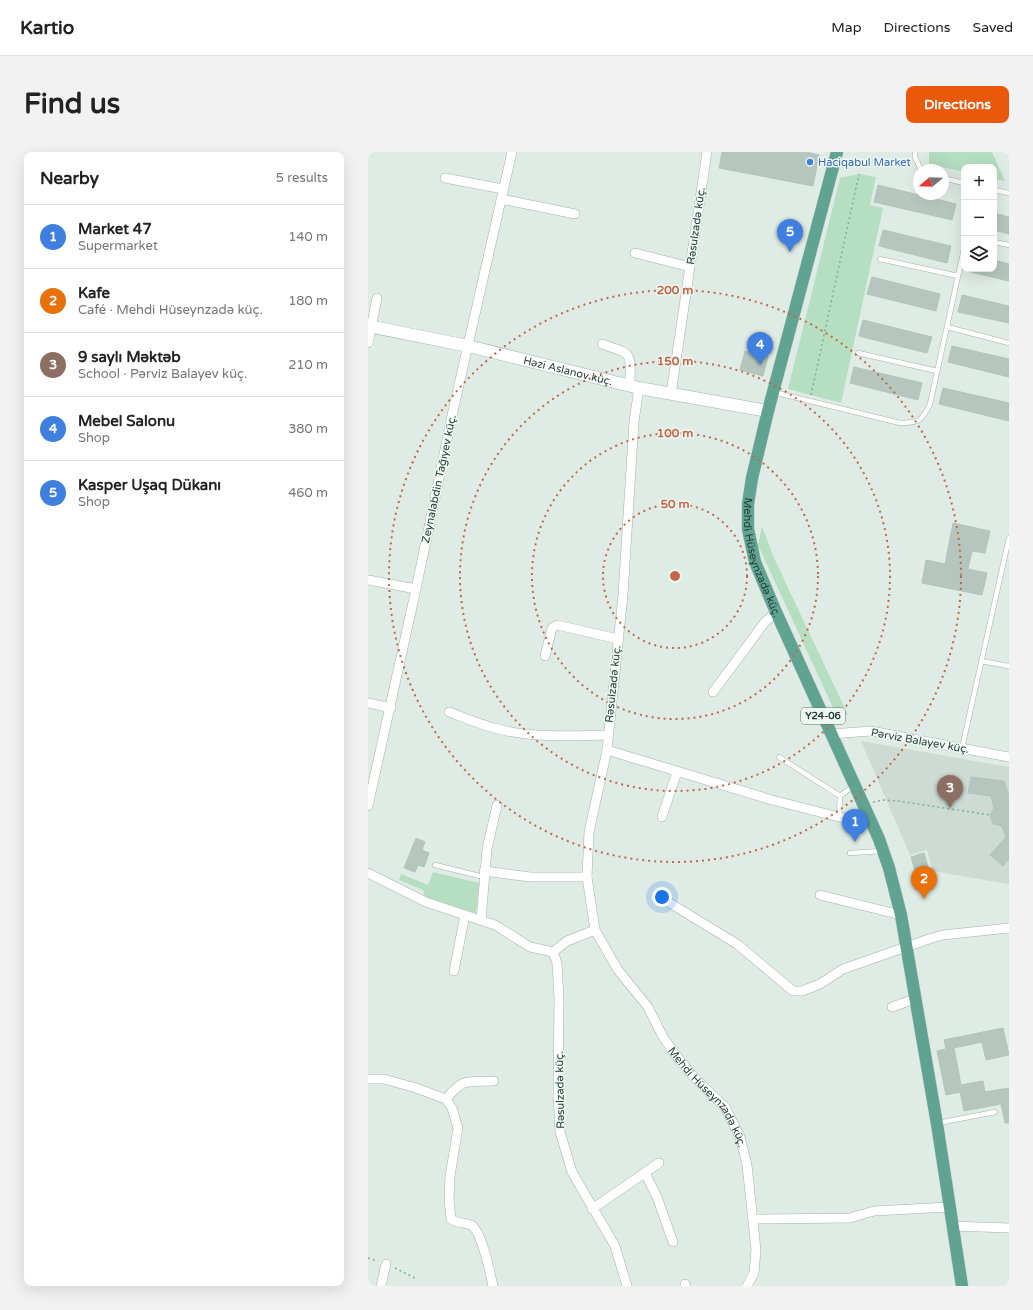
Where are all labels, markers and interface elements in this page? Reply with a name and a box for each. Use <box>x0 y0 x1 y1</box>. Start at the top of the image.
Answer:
text: Kartio <box>20 17 74 39</box>
text: Map <box>831 19 862 36</box>
text: Directions <box>884 19 951 36</box>
text: Saved <box>973 19 1013 36</box>
button: Directions <box>906 86 1009 123</box>
text: Find us <box>24 87 120 121</box>
place label: Haciqabul Market <box>818 156 911 169</box>
marker: Haciqabul Market <box>805 157 815 167</box>
north arrow <box>913 164 949 200</box>
map controls <box>961 164 997 272</box>
button: + <box>961 164 997 200</box>
text: Nearby <box>40 168 99 189</box>
text: 5 results <box>276 170 328 186</box>
street label: Rəsulzadə küç. <box>684 186 708 265</box>
button: − <box>961 200 997 236</box>
pin: 5 <box>777 219 803 252</box>
text: Market 47 <box>78 220 152 238</box>
text: 1 <box>49 229 57 245</box>
text: 140 m <box>288 229 328 245</box>
button: layers <box>961 236 997 272</box>
text: Supermarket <box>78 238 158 254</box>
text: 200 m <box>657 283 693 297</box>
text: Kafe <box>78 284 110 302</box>
text: 2 <box>49 293 57 309</box>
text: 180 m <box>288 293 328 309</box>
text: Café · Mehdi Hüseynzadə küç. <box>78 302 263 318</box>
pin: 4 <box>747 332 773 365</box>
text: 9 saylı Məktəb <box>78 348 181 366</box>
street label: Həzi Aslanov küç. <box>522 353 614 388</box>
text: 150 m <box>657 354 693 368</box>
text: 3 <box>49 357 57 373</box>
text: 210 m <box>288 357 328 373</box>
text: School · Pərviz Balayev küç. <box>78 366 247 382</box>
text: Mebel Salonu <box>78 412 175 430</box>
street label: Zeynalabdin Tağıyev küç. <box>419 414 459 544</box>
text: 4 <box>49 421 57 437</box>
text: 380 m <box>288 421 328 437</box>
text: 100 m <box>657 426 693 440</box>
text: Shop <box>78 430 110 446</box>
text: Kasper Uşaq Dükanı <box>78 476 221 494</box>
text: 5 <box>49 485 57 501</box>
text: 460 m <box>288 485 328 501</box>
text: Shop <box>78 494 110 510</box>
text: 50 m <box>660 497 690 511</box>
street label: Mehdi Hüseynzadə küç. <box>741 497 784 619</box>
centre of rings <box>668 569 682 583</box>
street label: Rəsulzadə küç. <box>602 644 624 723</box>
road number: Y24-06 <box>801 708 845 724</box>
street label: Pərviz Balayev küç. <box>870 726 970 756</box>
pin: 3 <box>937 775 963 808</box>
pin: 1 <box>842 809 868 842</box>
pin: 2 <box>911 866 937 899</box>
your location <box>652 887 672 907</box>
street label: Mehdi Hüseynzadə küç. <box>666 1044 749 1149</box>
street label: Rəsulzadə küç. <box>553 1051 567 1129</box>

